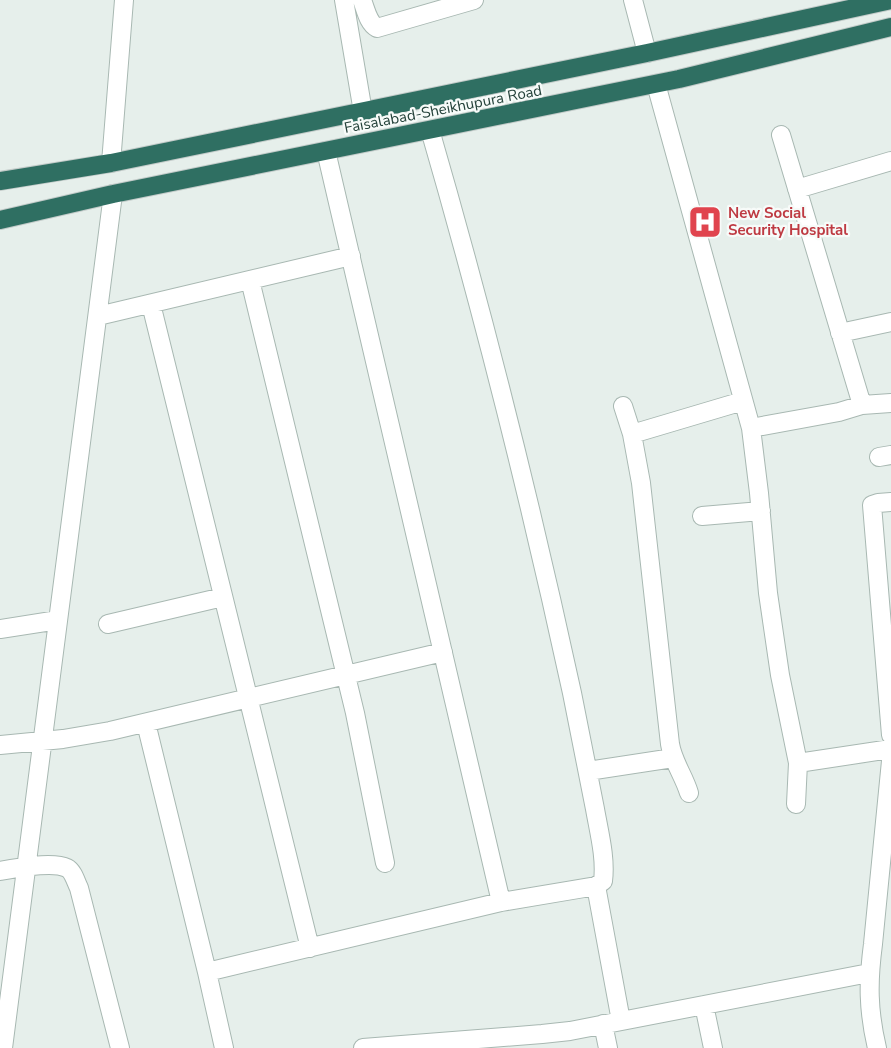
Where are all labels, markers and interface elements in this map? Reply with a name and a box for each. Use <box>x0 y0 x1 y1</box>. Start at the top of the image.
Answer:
street label: Faisalabad-Sheikhupura Road <box>342 80 544 138</box>
place label: New Social Security Hospital <box>728 203 848 240</box>
hospital icon: New Social Security Hospital <box>687 204 723 240</box>

